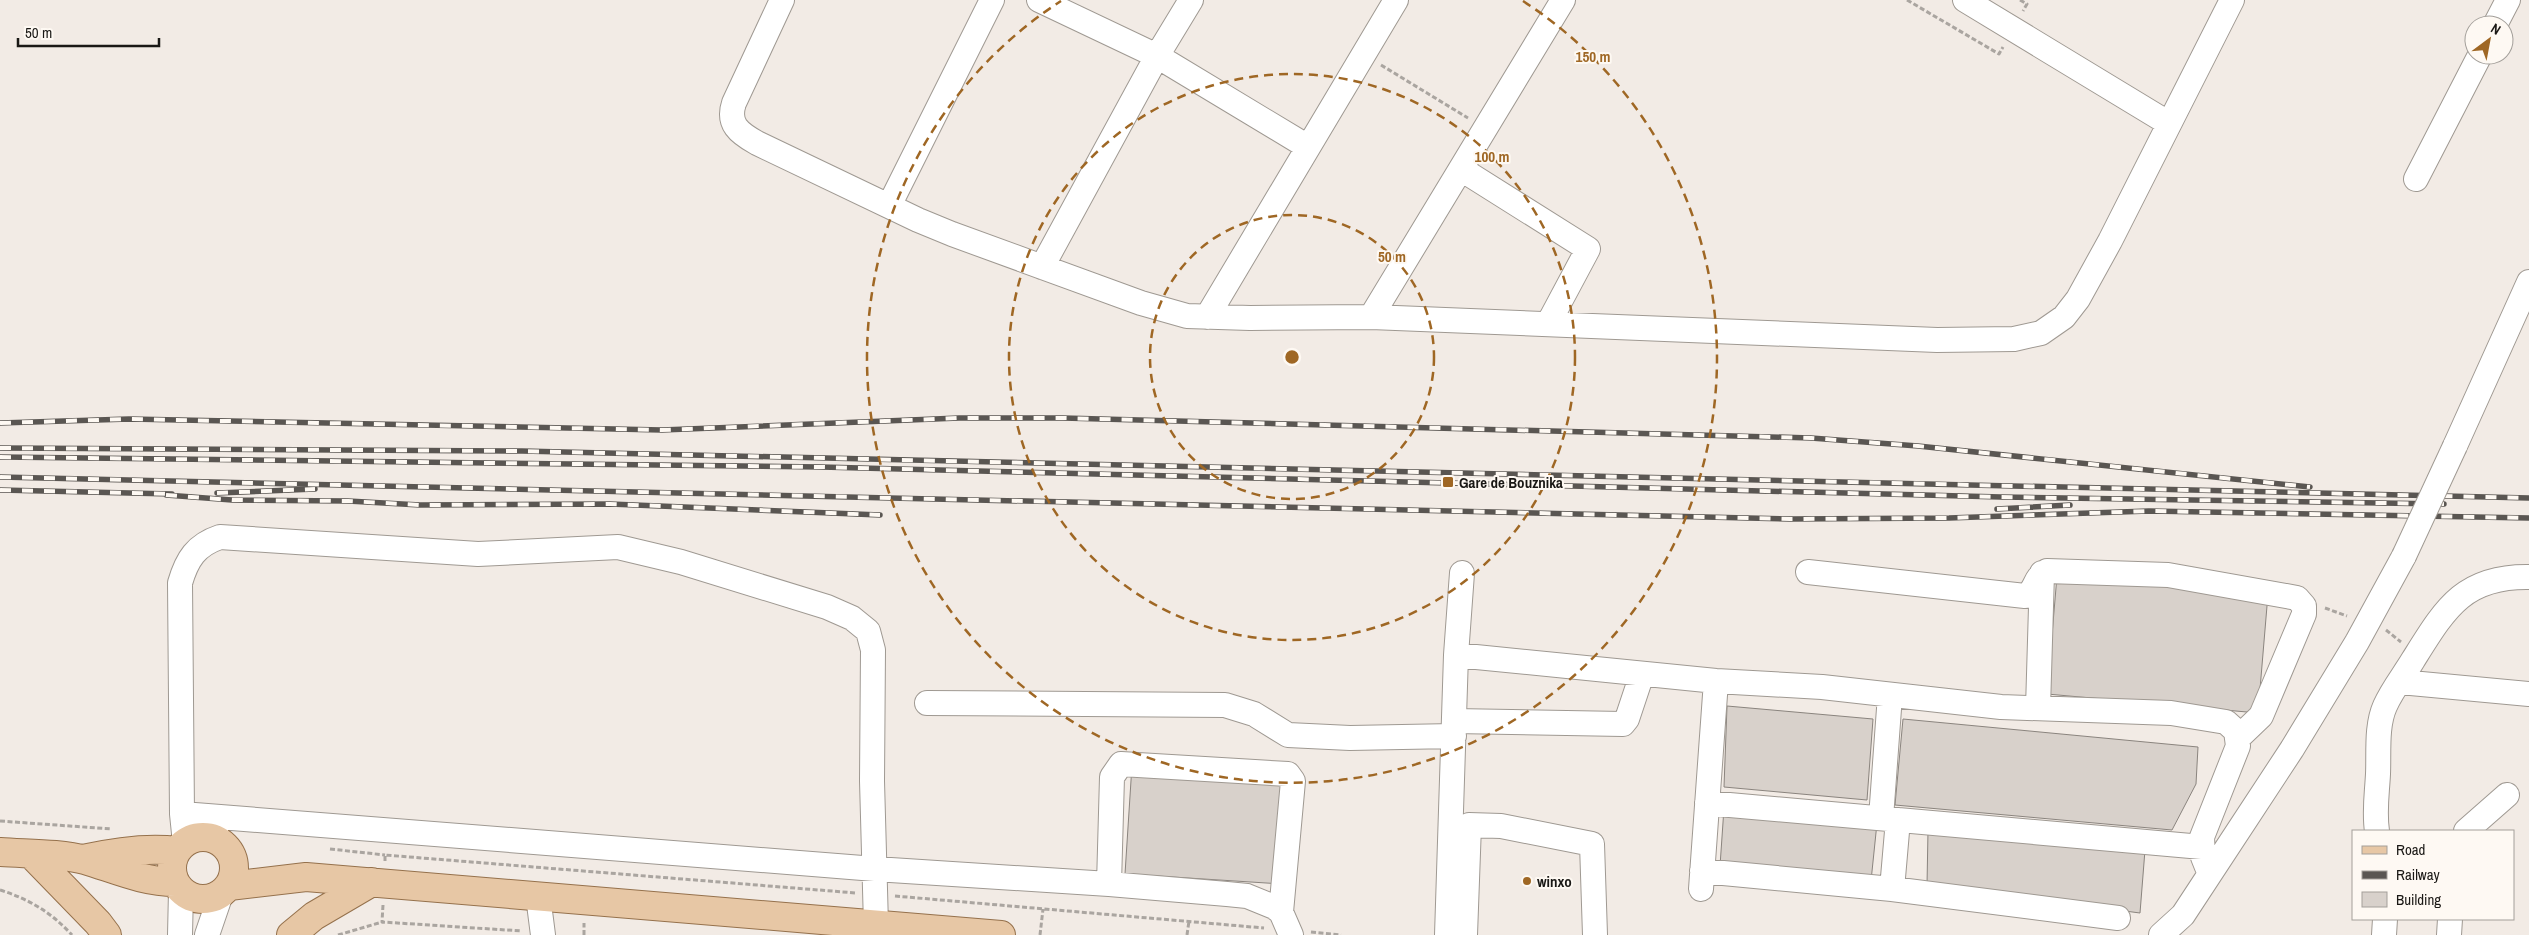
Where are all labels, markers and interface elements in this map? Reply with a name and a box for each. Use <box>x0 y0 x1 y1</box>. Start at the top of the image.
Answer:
scale bar <box>18 15 159 47</box>
north arrow <box>2464 15 2514 65</box>
text: N <box>2488 19 2504 39</box>
text: 50 m <box>25 22 52 43</box>
text: 150 m <box>1576 46 1610 67</box>
text: 100 m <box>1475 146 1509 167</box>
text: 50 m <box>1378 246 1406 267</box>
centre of rings <box>1283 348 1301 366</box>
place label: Gare de Bouznika <box>1459 472 1563 493</box>
marker: Gare de Bouznika <box>1441 475 1455 489</box>
legend <box>2352 830 2514 920</box>
text: Road <box>2396 839 2425 860</box>
text: Railway <box>2396 864 2441 885</box>
place label: winxo <box>1537 871 1572 892</box>
marker: winxo <box>1521 875 1533 887</box>
text: Building <box>2396 889 2441 910</box>

